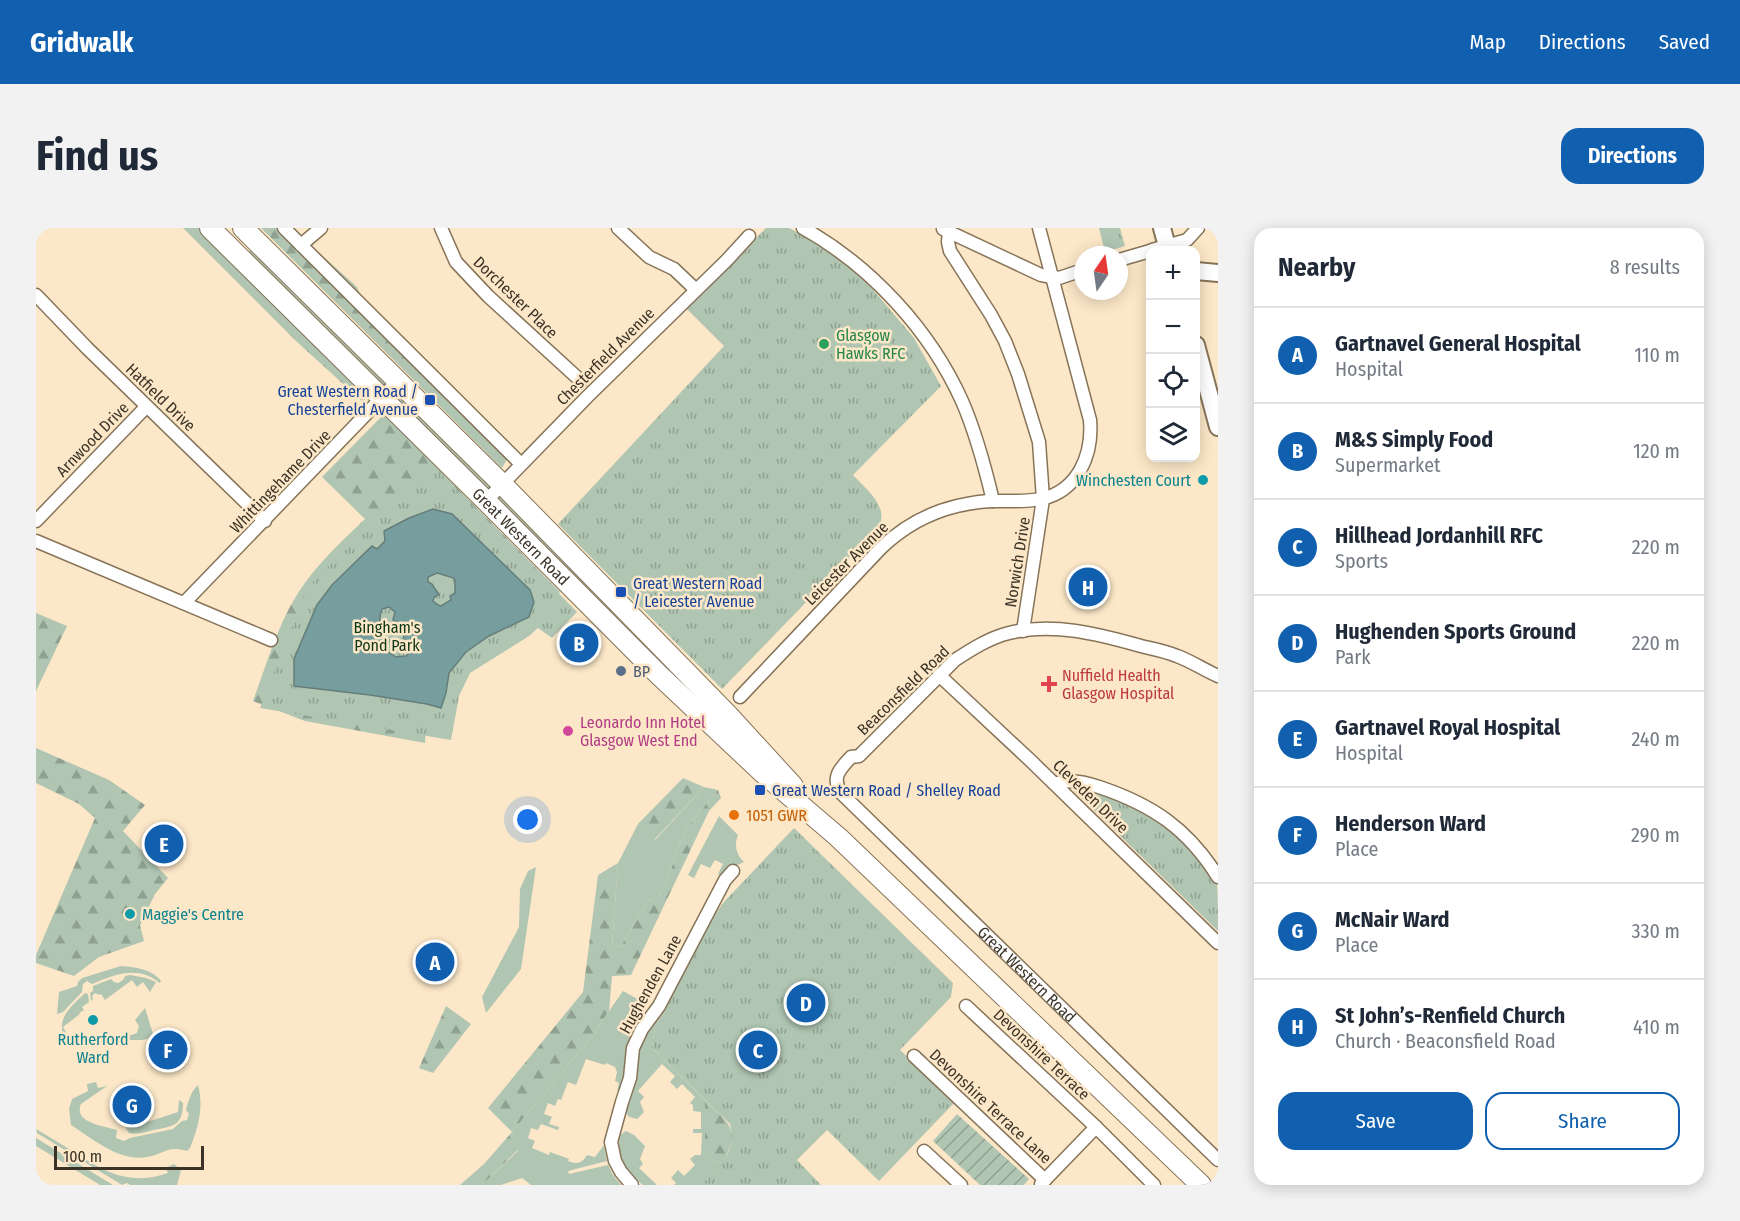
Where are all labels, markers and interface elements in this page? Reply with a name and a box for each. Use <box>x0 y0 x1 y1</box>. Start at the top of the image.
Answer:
text: Gridwalk <box>30 26 134 59</box>
text: Map <box>1469 29 1506 55</box>
text: Directions <box>1539 29 1626 55</box>
text: Saved <box>1659 29 1710 55</box>
button: Directions <box>1561 128 1704 184</box>
text: Find us <box>36 131 158 181</box>
north arrow <box>1074 246 1128 300</box>
map controls <box>1146 246 1200 462</box>
button: + <box>1146 246 1200 300</box>
street label: Dorchester Place <box>470 252 562 342</box>
text: Nearby <box>1278 252 1355 283</box>
text: 8 results <box>1610 255 1680 279</box>
button: − <box>1146 300 1200 354</box>
street label: Chesterfield Avenue <box>553 303 658 409</box>
place label: Glasgow Hawks RFC <box>836 326 906 363</box>
text: Gartnavel General Hospital <box>1335 330 1581 357</box>
marker: Glasgow Hawks RFC <box>817 337 831 351</box>
text: A <box>1292 343 1303 367</box>
text: 110 m <box>1634 343 1680 367</box>
button: locate <box>1146 354 1200 408</box>
text: Hospital <box>1335 357 1403 381</box>
street label: Hatfield Drive <box>122 359 199 435</box>
place label: Great Western Road / Chesterfield Avenue <box>277 382 418 419</box>
marker: Great Western Road / Chesterfield Avenue <box>423 393 437 407</box>
street label: Arnwood Drive <box>52 398 133 480</box>
button: layers <box>1146 408 1200 462</box>
street label: Whittingehame Drive <box>226 426 335 537</box>
text: M&S Simply Food <box>1335 426 1493 453</box>
text: B <box>1292 439 1303 463</box>
text: 120 m <box>1633 439 1680 463</box>
text: Supermarket <box>1335 453 1441 477</box>
place label: Winchesten Court <box>1076 471 1192 490</box>
marker: Winchesten Court <box>1196 473 1210 487</box>
street label: Great Western Road <box>468 484 573 589</box>
street label: Norwich Drive <box>1001 515 1034 609</box>
street label: Leicester Avenue <box>801 518 892 609</box>
text: Hillhead Jordanhill RFC <box>1335 522 1543 549</box>
text: C <box>1292 535 1303 559</box>
text: 220 m <box>1632 535 1680 559</box>
text: Sports <box>1335 549 1388 573</box>
pin: H <box>1068 564 1108 610</box>
place label: Great Western Road / Leicester Avenue <box>633 574 762 611</box>
marker: Great Western Road / Leicester Avenue <box>614 585 628 599</box>
park label: Bingham's Pond Park <box>353 618 421 655</box>
text: Hughenden Sports Ground <box>1335 618 1576 645</box>
pin: B <box>560 620 598 666</box>
text: D <box>1292 631 1303 655</box>
text: 220 m <box>1632 631 1680 655</box>
street label: Beaconsfield Road <box>853 642 953 739</box>
text: Park <box>1335 645 1371 669</box>
place label: BP <box>633 662 650 681</box>
marker: BP <box>614 664 628 678</box>
place label: Nuffield Health Glasgow Hospital <box>1062 666 1174 703</box>
marker: Nuffield Health Glasgow Hospital <box>1040 675 1058 693</box>
place label: Leonardo Inn Hotel Glasgow West End <box>580 713 705 750</box>
text: Gartnavel Royal Hospital <box>1335 714 1560 741</box>
marker: Leonardo Inn Hotel Glasgow West End <box>561 724 575 738</box>
text: E <box>1293 727 1302 751</box>
text: 240 m <box>1631 727 1680 751</box>
text: Hospital <box>1335 741 1403 765</box>
street label: Cleveden Drive <box>1049 756 1132 837</box>
place label: Great Western Road / Shelley Road <box>772 781 1001 800</box>
marker: Great Western Road / Shelley Road <box>753 783 767 797</box>
your location <box>513 805 542 834</box>
place label: 1051 GWR <box>746 806 807 825</box>
marker: 1051 GWR <box>727 808 741 822</box>
text: Henderson Ward <box>1335 810 1486 837</box>
pin: E <box>144 822 184 866</box>
text: F <box>1293 823 1302 847</box>
text: 290 m <box>1631 823 1680 847</box>
text: Place <box>1335 837 1378 861</box>
place label: Maggie's Centre <box>142 905 244 924</box>
text: McNair Ward <box>1335 906 1450 933</box>
marker: Maggie's Centre <box>123 907 137 921</box>
text: G <box>1292 919 1303 943</box>
text: 330 m <box>1631 919 1680 943</box>
street label: Great Western Road <box>974 923 1080 1026</box>
street label: Hughenden Lane <box>615 931 685 1037</box>
text: Place <box>1335 933 1378 957</box>
pin: A <box>416 940 454 984</box>
pin: D <box>786 980 826 1026</box>
text: St John’s-Renfield Church <box>1335 1002 1565 1029</box>
street label: Devonshire Terrace <box>990 1005 1094 1104</box>
marker: Rutherford Ward <box>86 1013 100 1027</box>
text: H <box>1291 1015 1304 1039</box>
text: 410 m <box>1633 1015 1680 1039</box>
pin: F <box>148 1028 188 1072</box>
pin: C <box>738 1028 778 1072</box>
text: Church · Beaconsfield Road <box>1335 1029 1556 1053</box>
place label: Rutherford Ward <box>57 1030 129 1067</box>
street label: Devonshire Terrace Lane <box>926 1045 1056 1168</box>
pin: G <box>112 1082 152 1128</box>
button: Save <box>1278 1092 1473 1150</box>
button: Share <box>1485 1092 1680 1150</box>
scale bar <box>54 1143 204 1170</box>
text: 100 m <box>63 1147 102 1166</box>

